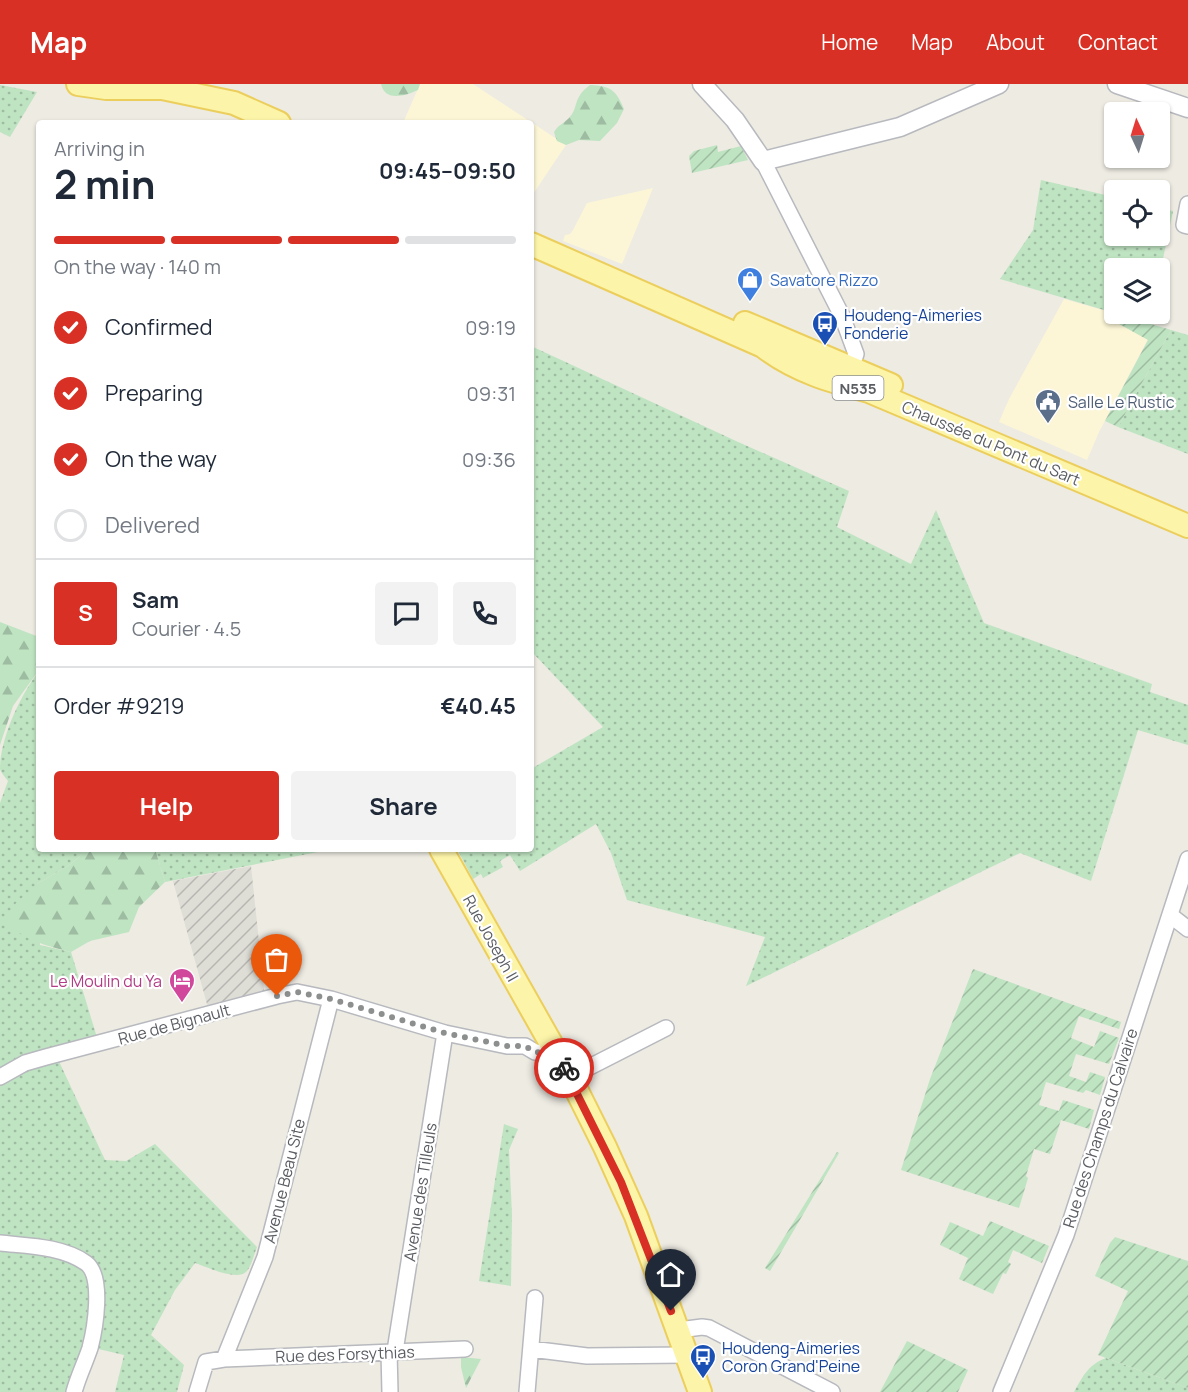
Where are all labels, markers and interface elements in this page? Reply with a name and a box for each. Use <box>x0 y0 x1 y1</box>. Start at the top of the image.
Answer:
text: Map <box>30 23 87 61</box>
text: Home <box>821 28 878 56</box>
text: Map <box>911 28 953 56</box>
text: About <box>986 28 1045 56</box>
text: Contact <box>1078 28 1158 56</box>
north arrow <box>1104 102 1170 168</box>
map controls <box>1104 102 1170 324</box>
text: Arriving in <box>54 135 145 162</box>
text: 09:45–09:50 <box>379 156 516 186</box>
text: 2 min <box>54 157 155 211</box>
button: locate <box>1104 180 1170 246</box>
text: On the way · 140 m <box>54 253 221 280</box>
button: layers <box>1104 258 1170 324</box>
shop icon: Savatore Rizzo <box>735 265 765 303</box>
place label: Savatore Rizzo <box>770 269 878 291</box>
place label: Houdeng-Aimeries Fonderie <box>844 304 982 344</box>
bus stop icon: Houdeng-Aimeries Fonderie <box>810 309 840 347</box>
icon: check <box>54 311 87 344</box>
text: Confirmed <box>105 312 213 342</box>
text: 09:19 <box>465 314 516 341</box>
road number: N535 <box>832 376 884 400</box>
icon: check <box>54 377 87 410</box>
text: Preparing <box>105 378 203 408</box>
text: 09:31 <box>467 380 516 407</box>
public building icon: Salle Le Rustic <box>1033 387 1063 425</box>
place label: Salle Le Rustic <box>1068 391 1175 413</box>
street label: Chaussée du Pont du Sart <box>899 395 1083 491</box>
icon: check <box>54 443 87 476</box>
text: On the way <box>105 444 217 474</box>
text: 09:36 <box>462 446 516 473</box>
text: Delivered <box>105 510 200 540</box>
button: chat <box>375 582 438 645</box>
button: phone <box>453 582 516 645</box>
text: Sam <box>132 585 179 615</box>
text: S <box>78 598 93 628</box>
text: Courier · 4.5 <box>132 615 241 642</box>
text: Order #9219 <box>54 691 185 721</box>
text: €40.45 <box>441 691 516 721</box>
button: Help <box>54 771 279 840</box>
button: Share <box>291 771 516 840</box>
street label: Rue Joseph II <box>458 891 524 985</box>
pin <box>251 934 302 996</box>
icon: bag <box>260 943 293 976</box>
hotel icon: Le Moulin du Ya <box>167 966 197 1004</box>
place label: Le Moulin du Ya <box>50 970 162 992</box>
street label: Rue de Bignault <box>115 998 233 1050</box>
street label: Rue des Champs du Calvaire <box>1057 1025 1143 1231</box>
courier <box>534 1038 594 1098</box>
icon: bike <box>548 1052 581 1085</box>
street label: Avenue Beau Site <box>258 1116 310 1246</box>
street label: Avenue des Tilleuls <box>398 1121 442 1263</box>
pin <box>645 1249 696 1311</box>
icon: home <box>654 1258 687 1291</box>
place label: Houdeng-Aimeries Coron Grand'Peine <box>722 1337 860 1377</box>
street label: Rue des Forsythias <box>275 1341 415 1367</box>
bus stop icon: Houdeng-Aimeries Coron Grand'Peine <box>688 1342 718 1380</box>

